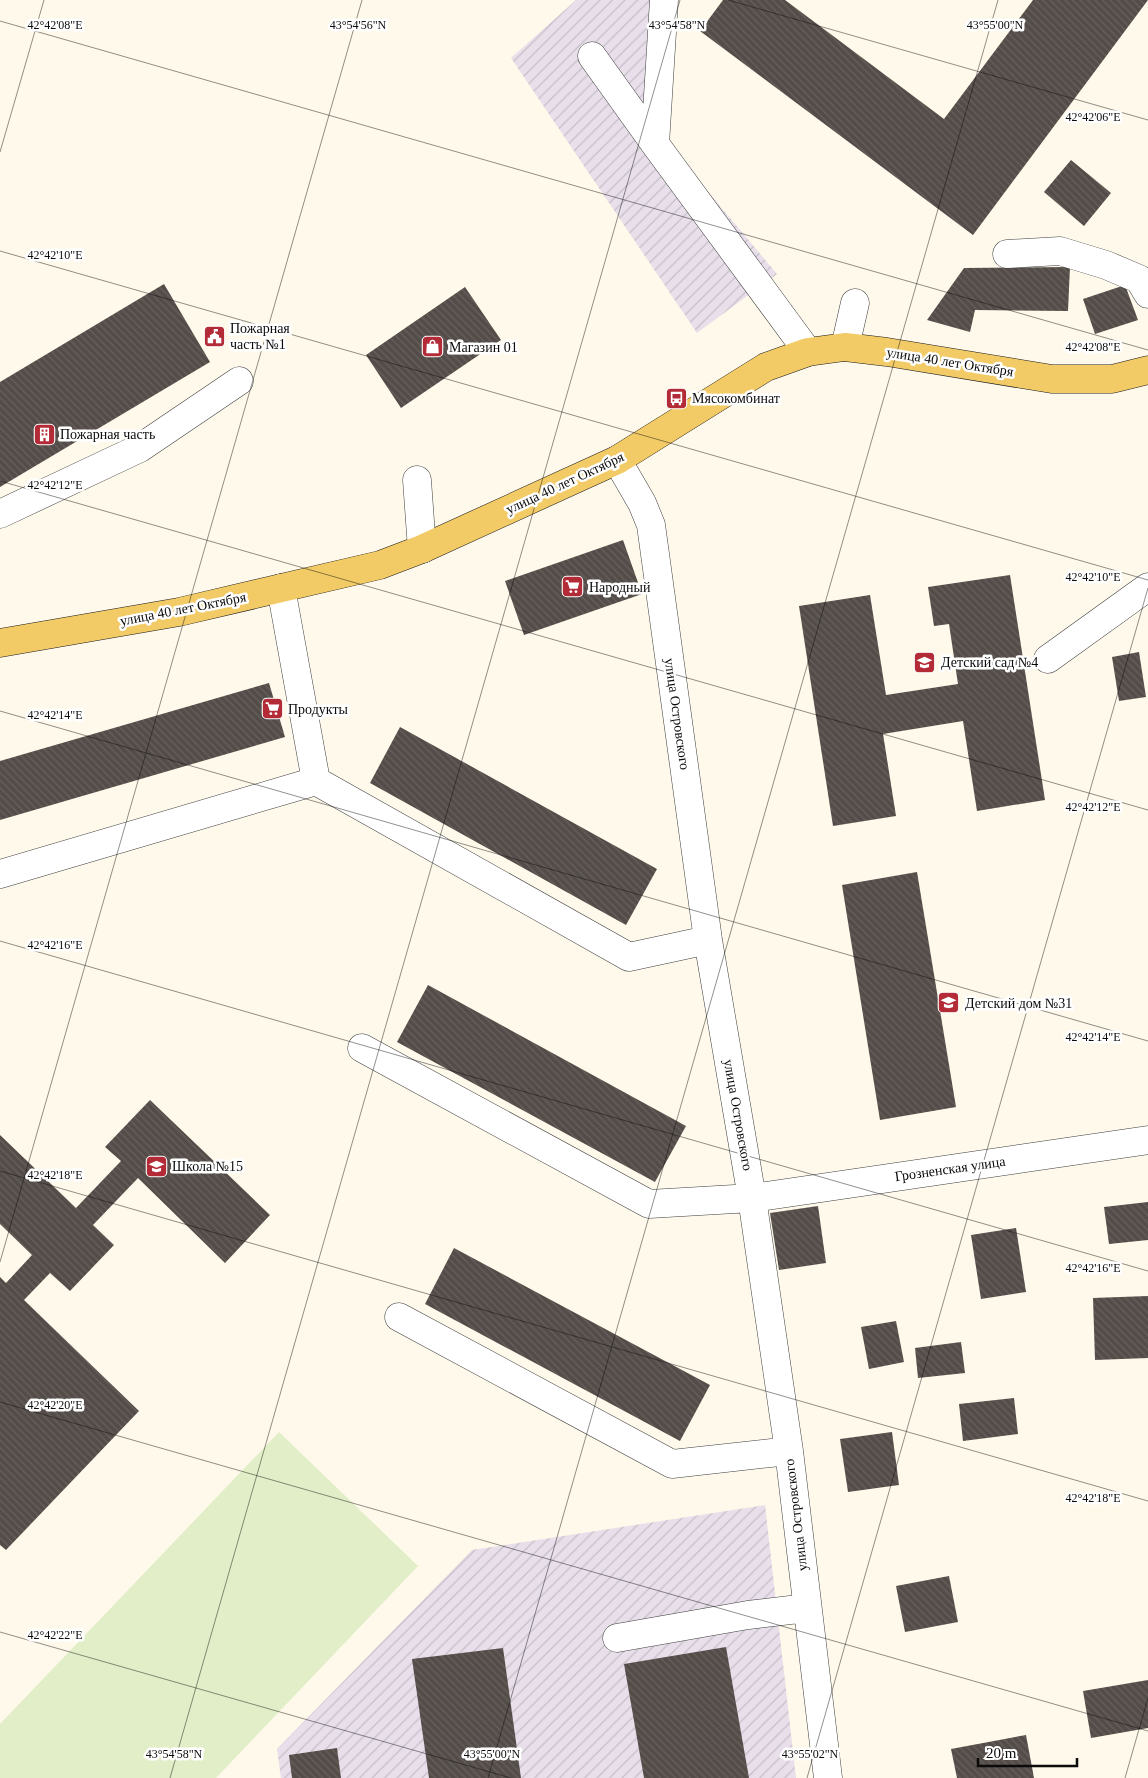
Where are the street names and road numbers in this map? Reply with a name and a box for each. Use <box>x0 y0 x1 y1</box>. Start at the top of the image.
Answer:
street label: улица 40 лет Октября <box>886 345 1015 380</box>
street label: улица 40 лет Октября <box>504 449 627 517</box>
street label: улица 40 лет Октября <box>119 589 248 629</box>
street label: улица Островского <box>662 657 692 771</box>
street label: улица Островского <box>721 1058 755 1172</box>
street label: Грозненская улица <box>894 1154 1007 1184</box>
street label: улица Островского <box>782 1458 810 1572</box>

